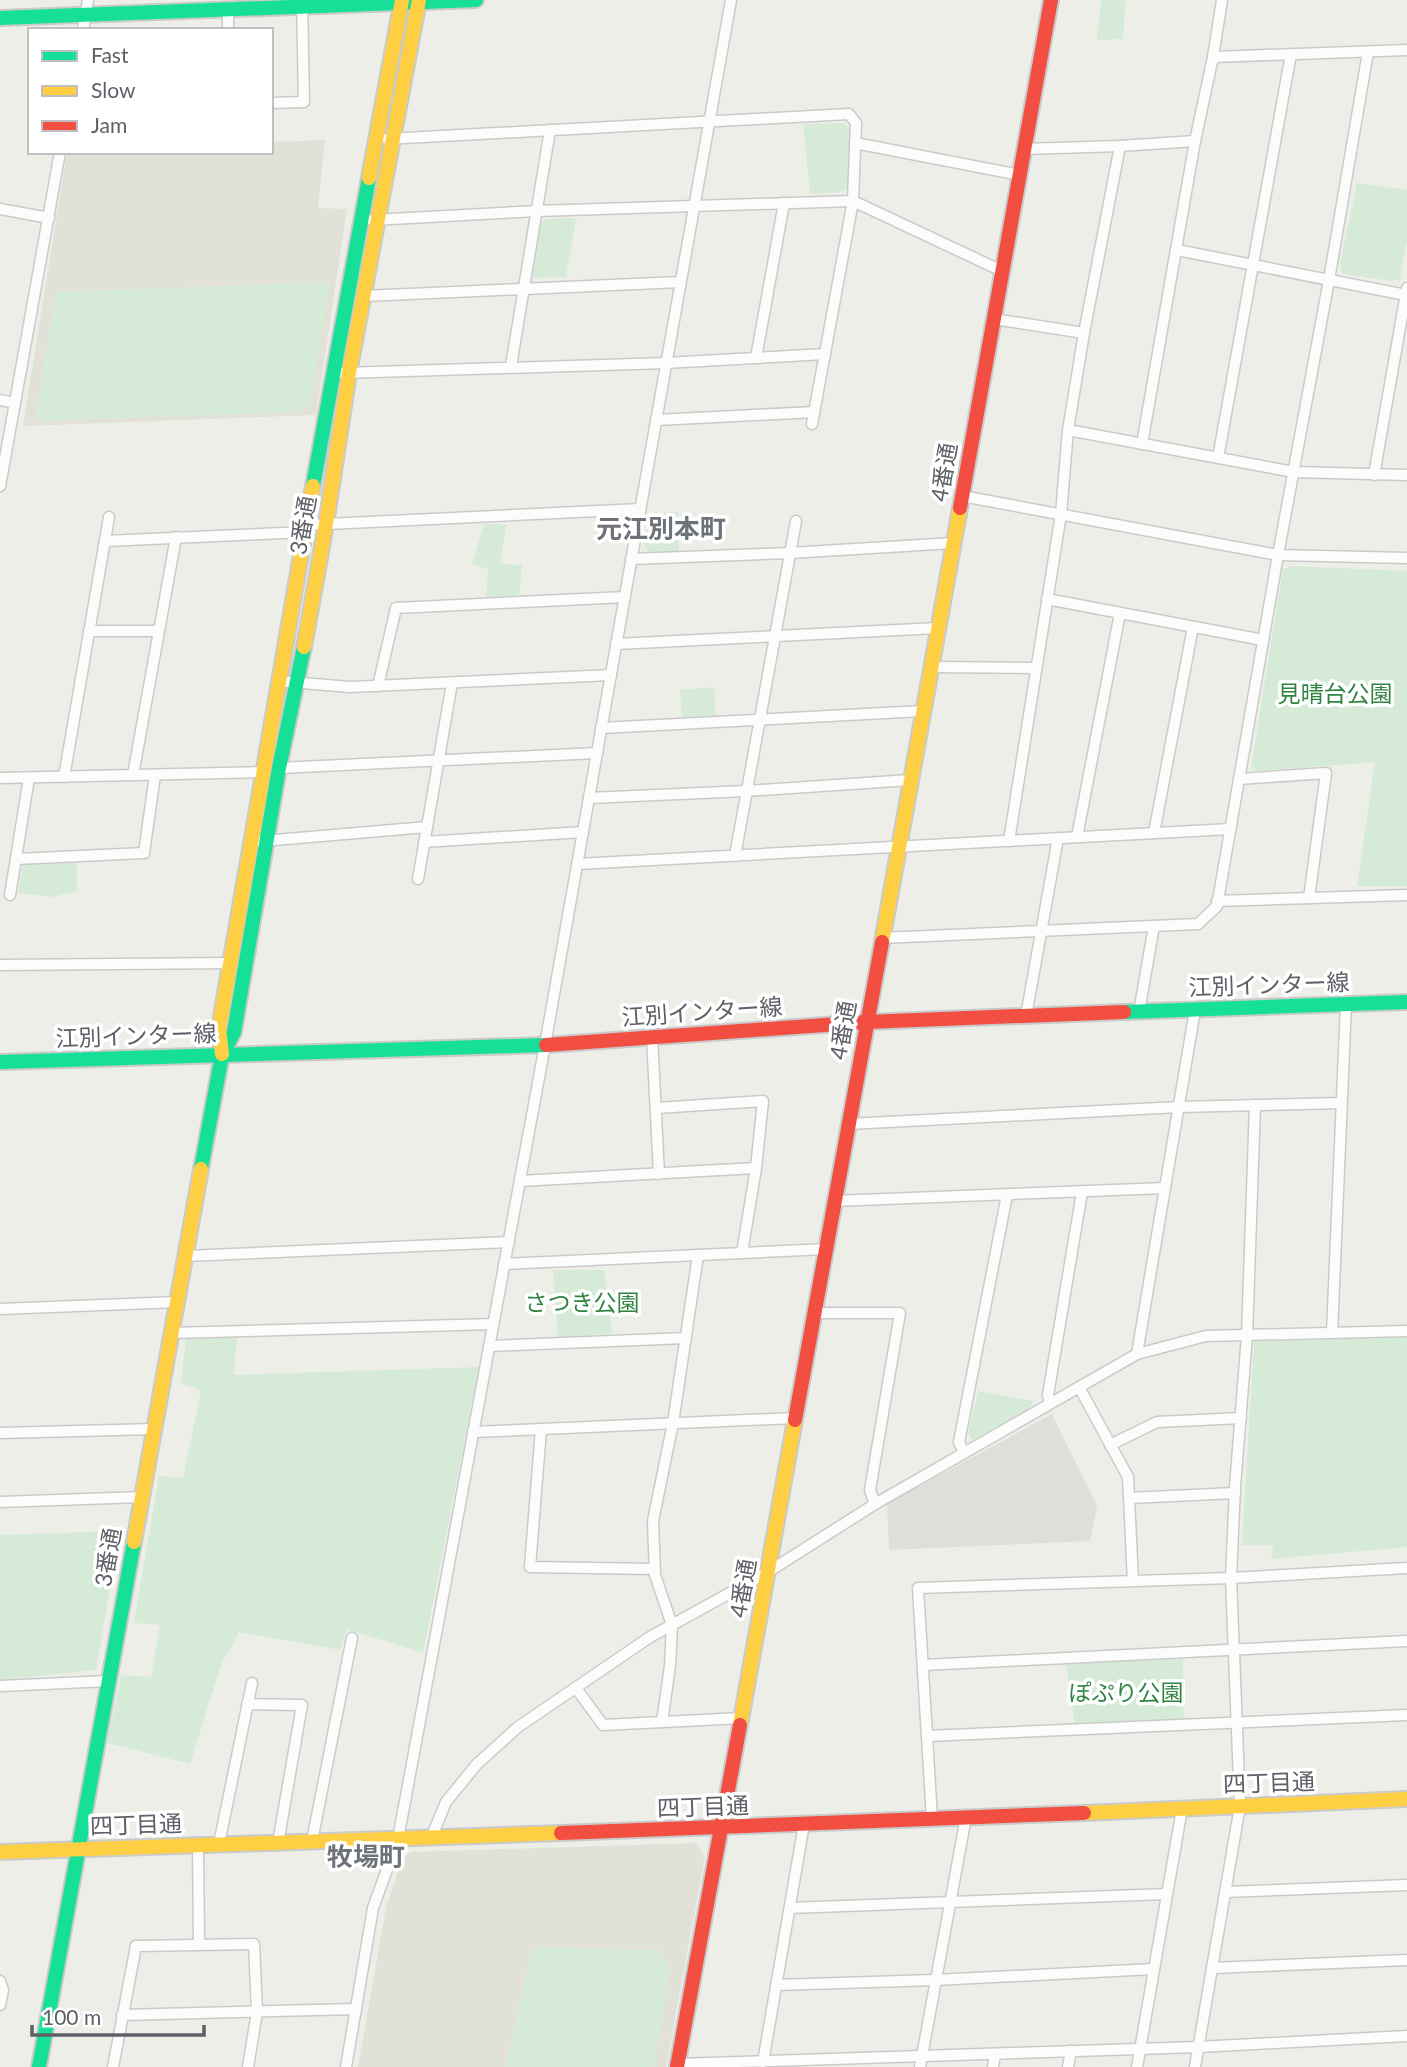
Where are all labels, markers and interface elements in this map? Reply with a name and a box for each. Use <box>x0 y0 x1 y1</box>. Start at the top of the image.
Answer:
legend <box>28 28 273 154</box>
text: Fast <box>91 42 129 67</box>
text: Slow <box>91 77 136 102</box>
text: Jam <box>91 112 127 137</box>
street label: 4番通 <box>924 440 962 504</box>
street label: 3番通 <box>283 493 321 557</box>
district label: 元江別本町 <box>596 512 726 544</box>
park label: 見晴台公園 <box>1278 679 1393 707</box>
street label: 江別インター線 <box>1188 967 1350 1001</box>
street label: 江別インター線 <box>621 991 783 1031</box>
street label: 4番通 <box>823 998 861 1062</box>
street label: 江別インター線 <box>55 1018 217 1052</box>
park label: さつき公園 <box>525 1288 640 1316</box>
street label: 3番通 <box>88 1525 126 1589</box>
street label: 4番通 <box>723 1556 761 1620</box>
park label: ぽぷり公園 <box>1068 1678 1184 1706</box>
street label: 四丁目通 <box>1223 1766 1315 1798</box>
street label: 四丁目通 <box>657 1790 749 1822</box>
street label: 四丁目通 <box>90 1808 182 1840</box>
district label: 牧場町 <box>327 1840 405 1872</box>
scale bar <box>32 1994 203 2038</box>
text: 100 m <box>42 2004 101 2029</box>

